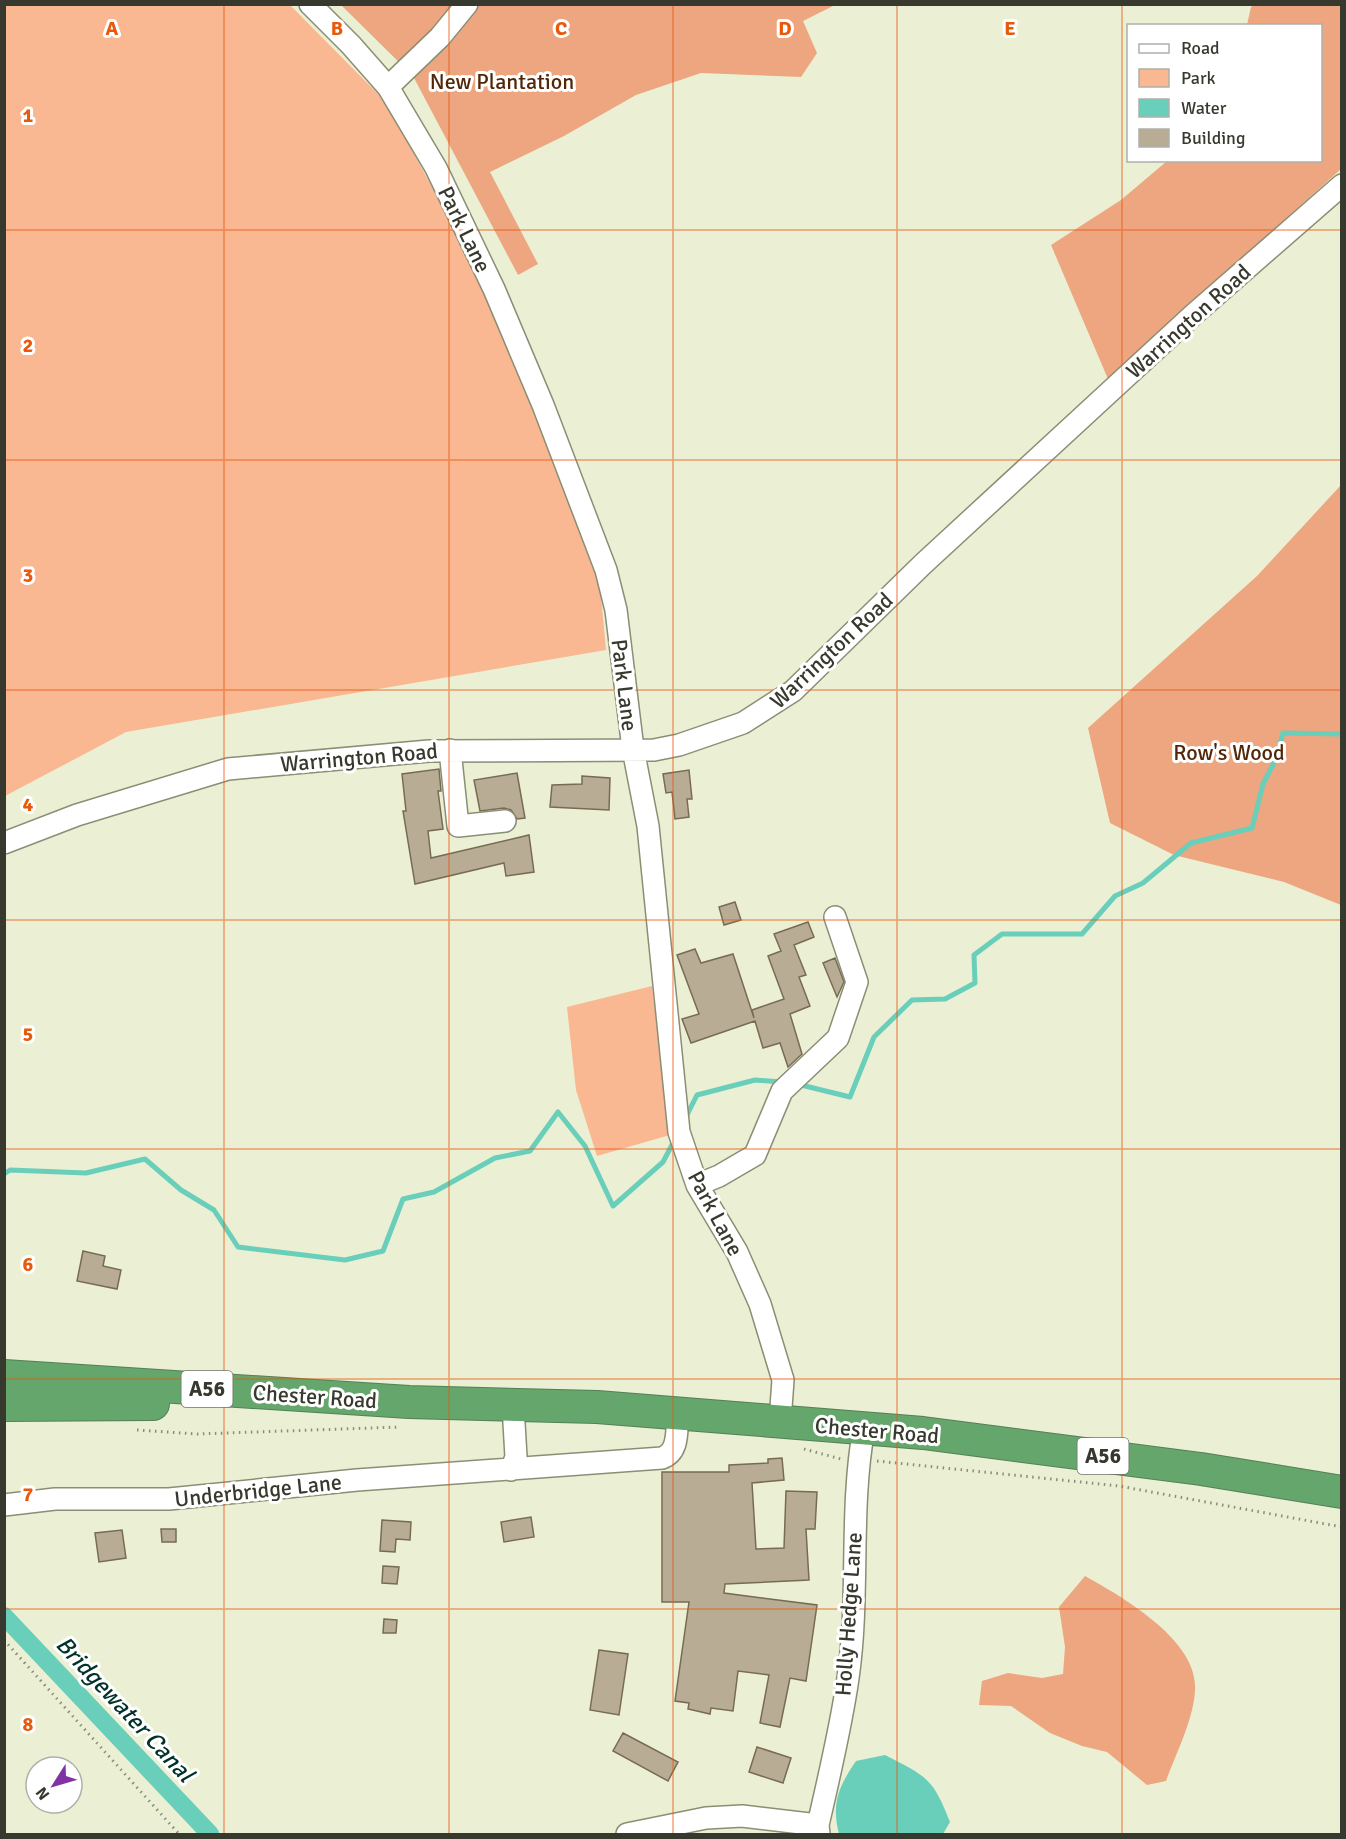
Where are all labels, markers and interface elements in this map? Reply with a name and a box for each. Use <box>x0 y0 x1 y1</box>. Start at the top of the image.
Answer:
text: A <box>106 16 119 41</box>
text: B <box>331 16 343 41</box>
text: C <box>555 16 567 41</box>
text: D <box>778 16 792 41</box>
text: E <box>1004 16 1016 41</box>
legend <box>1127 24 1322 162</box>
text: Road <box>1181 37 1220 59</box>
text: Park <box>1181 67 1216 89</box>
park label: New Plantation <box>430 68 574 95</box>
text: Water <box>1181 97 1227 119</box>
text: 1 <box>23 103 34 128</box>
text: Building <box>1181 127 1245 149</box>
street label: Park Lane <box>432 182 497 277</box>
street label: Warrington Road <box>1121 258 1256 384</box>
text: 2 <box>23 333 33 358</box>
text: 3 <box>23 563 33 588</box>
street label: Warrington Road <box>764 587 898 714</box>
street label: Park Lane <box>605 637 644 733</box>
street label: Warrington Road <box>279 737 439 778</box>
park label: Row's Wood <box>1173 739 1285 766</box>
text: 4 <box>23 792 34 817</box>
text: 5 <box>23 1022 33 1047</box>
street label: Park Lane <box>682 1166 749 1260</box>
text: 6 <box>23 1252 34 1277</box>
road number: A56 <box>182 1371 232 1407</box>
street label: Chester Road <box>252 1379 378 1414</box>
street label: Chester Road <box>814 1412 940 1449</box>
road number: A56 <box>1078 1438 1128 1474</box>
street label: Underbridge Lane <box>173 1468 343 1513</box>
text: 7 <box>23 1482 34 1507</box>
street label: Holly Hedge Lane <box>829 1531 868 1697</box>
water label: Bridgewater Canal <box>50 1630 202 1790</box>
text: 8 <box>23 1712 34 1737</box>
north arrow <box>24 1755 84 1815</box>
text: N <box>31 1783 54 1804</box>

